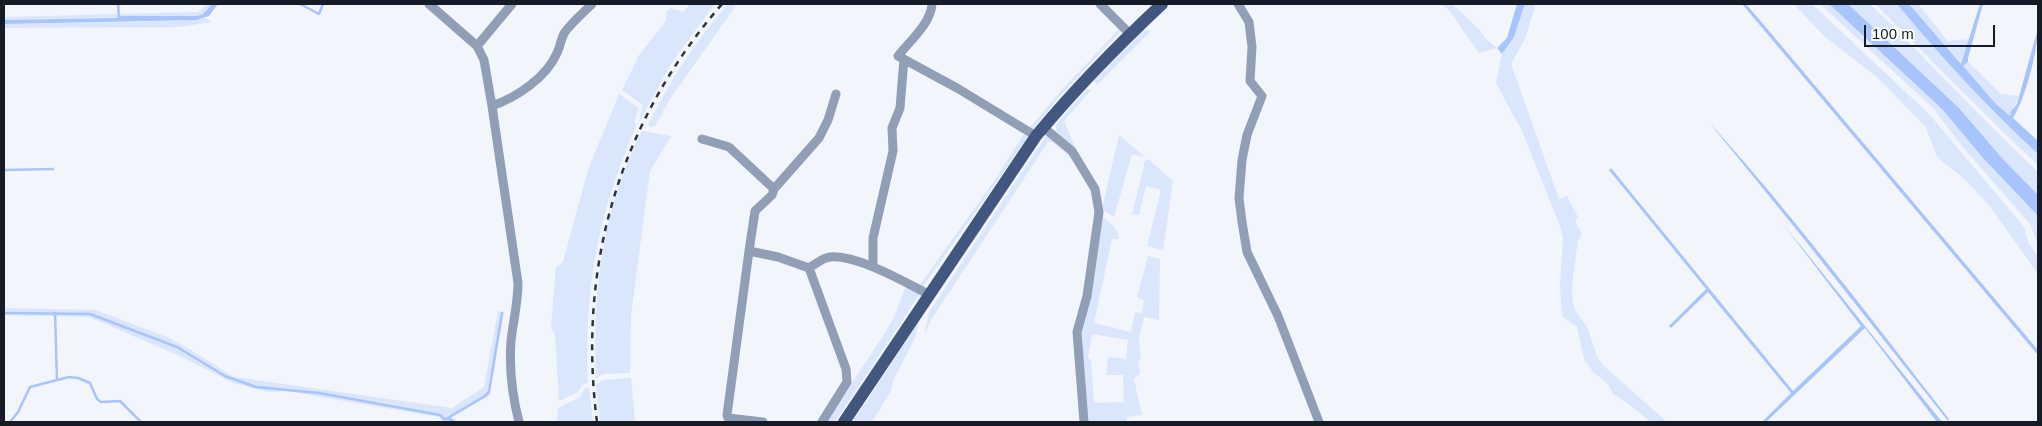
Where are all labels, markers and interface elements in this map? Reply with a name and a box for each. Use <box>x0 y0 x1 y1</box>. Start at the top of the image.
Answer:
scale bar <box>1867 15 1998 47</box>
text: 100 m <box>1872 25 1914 42</box>

